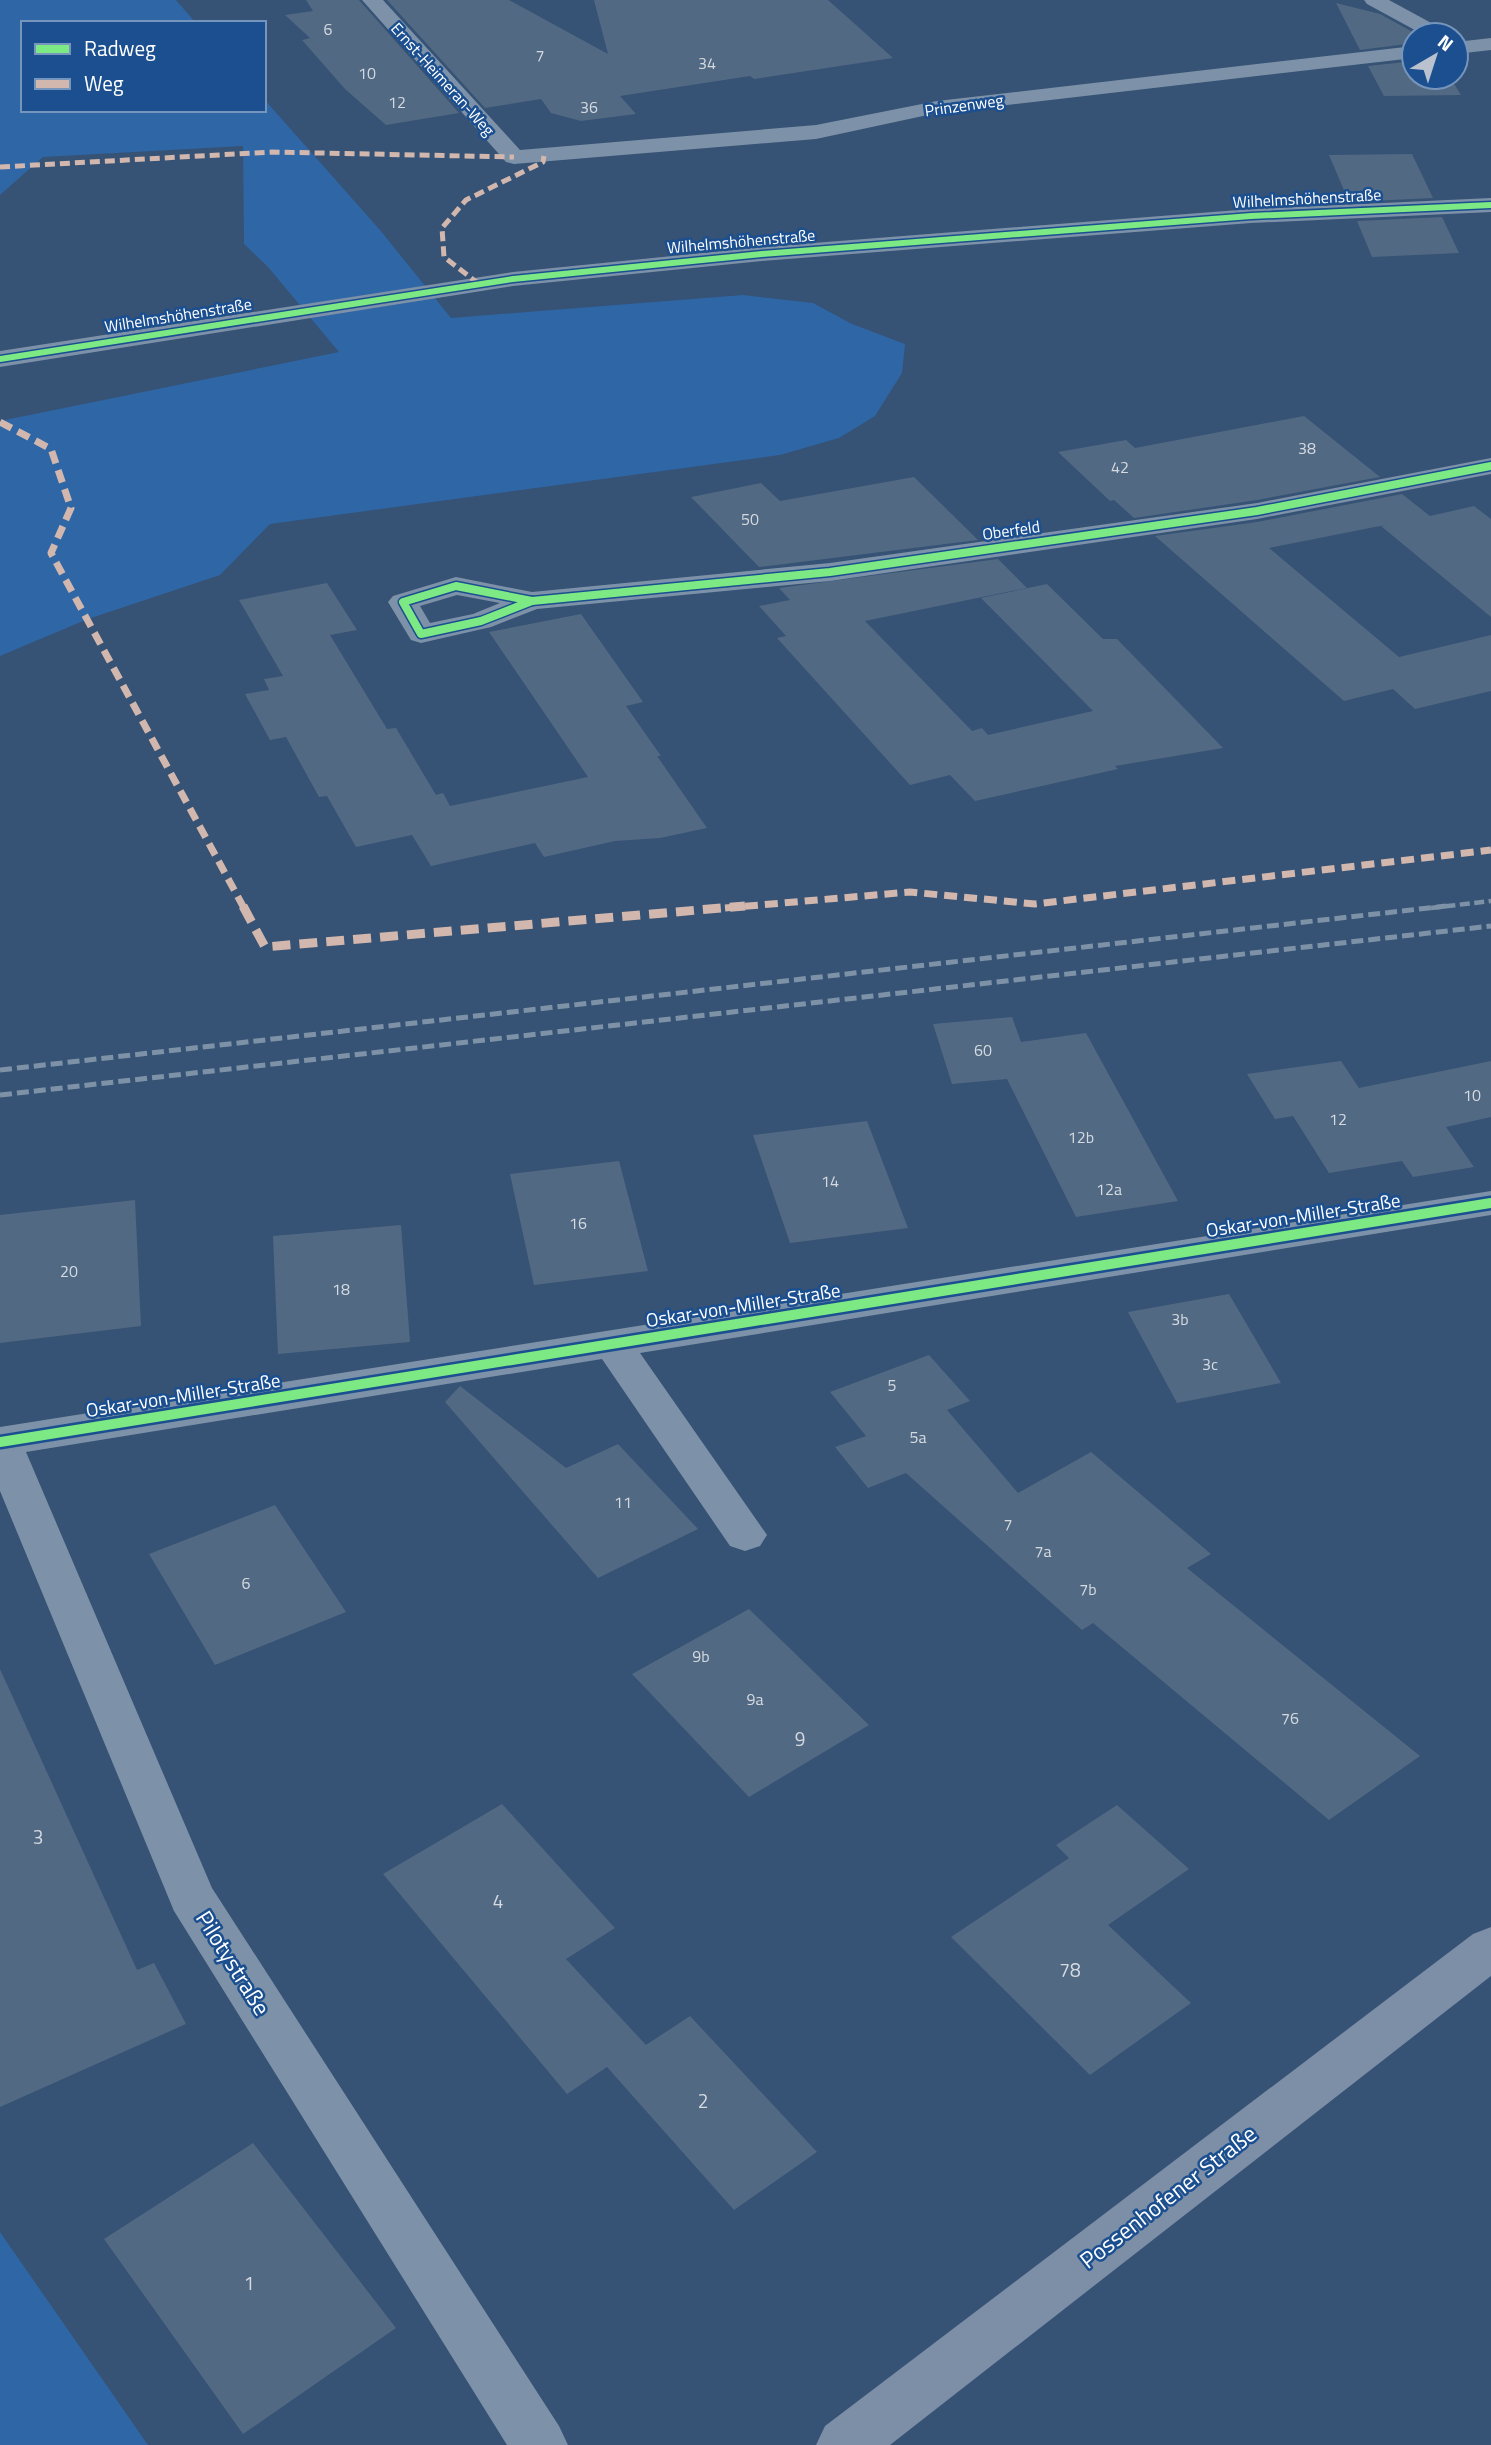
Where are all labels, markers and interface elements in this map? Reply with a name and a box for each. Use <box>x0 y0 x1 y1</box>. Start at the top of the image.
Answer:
house number: 6 <box>324 17 333 41</box>
street label: Ernst-Heimeran-Weg <box>385 17 501 141</box>
legend <box>21 21 266 112</box>
north arrow <box>1400 21 1470 91</box>
text: N <box>1432 27 1460 58</box>
text: Radweg <box>84 32 156 64</box>
house number: 7 <box>536 43 544 67</box>
house number: 34 <box>698 51 716 75</box>
house number: 10 <box>358 61 376 85</box>
text: Weg <box>84 67 124 99</box>
street label: Prinzenweg <box>923 88 1005 122</box>
house number: 12 <box>388 90 406 114</box>
house number: 36 <box>580 95 598 119</box>
street label: Wilhelmshöhenstraße <box>1232 182 1382 214</box>
street label: Wilhelmshöhenstraße <box>666 223 816 259</box>
street label: Wilhelmshöhenstraße <box>103 292 253 338</box>
house number: 38 <box>1298 436 1316 460</box>
house number: 42 <box>1111 455 1129 479</box>
house number: 50 <box>741 507 759 531</box>
street label: Oberfeld <box>981 514 1041 546</box>
house number: 60 <box>974 1038 992 1062</box>
house number: 10 <box>1463 1083 1481 1107</box>
house number: 12 <box>1329 1107 1347 1131</box>
house number: 12b <box>1068 1125 1094 1149</box>
house number: 14 <box>821 1169 839 1193</box>
house number: 12a <box>1096 1177 1122 1201</box>
street label: Oskar-von-Miller-Straße <box>1204 1185 1402 1244</box>
house number: 16 <box>569 1211 587 1235</box>
house number: 20 <box>60 1259 78 1283</box>
street label: Oskar-von-Miller-Straße <box>644 1275 842 1334</box>
house number: 18 <box>332 1277 350 1301</box>
house number: 3b <box>1171 1307 1189 1331</box>
house number: 3c <box>1202 1352 1218 1376</box>
street label: Oskar-von-Miller-Straße <box>84 1365 282 1424</box>
house number: 5 <box>888 1373 897 1397</box>
house number: 5a <box>910 1425 926 1449</box>
house number: 11 <box>614 1490 632 1514</box>
house number: 7 <box>1004 1512 1012 1536</box>
house number: 7a <box>1035 1539 1051 1563</box>
house number: 6 <box>242 1571 251 1595</box>
house number: 7b <box>1079 1577 1097 1601</box>
house number: 9b <box>692 1644 710 1668</box>
house number: 9a <box>747 1687 763 1711</box>
house number: 76 <box>1281 1706 1299 1730</box>
house number: 9 <box>795 1724 805 1753</box>
house number: 3 <box>33 1822 43 1851</box>
house number: 4 <box>493 1886 503 1915</box>
street label: Pilotystraße <box>187 1903 280 2022</box>
house number: 78 <box>1059 1955 1081 1984</box>
house number: 2 <box>698 2086 708 2115</box>
street label: Possenhofener Straße <box>1072 2116 1264 2277</box>
house number: 1 <box>244 2268 254 2297</box>

